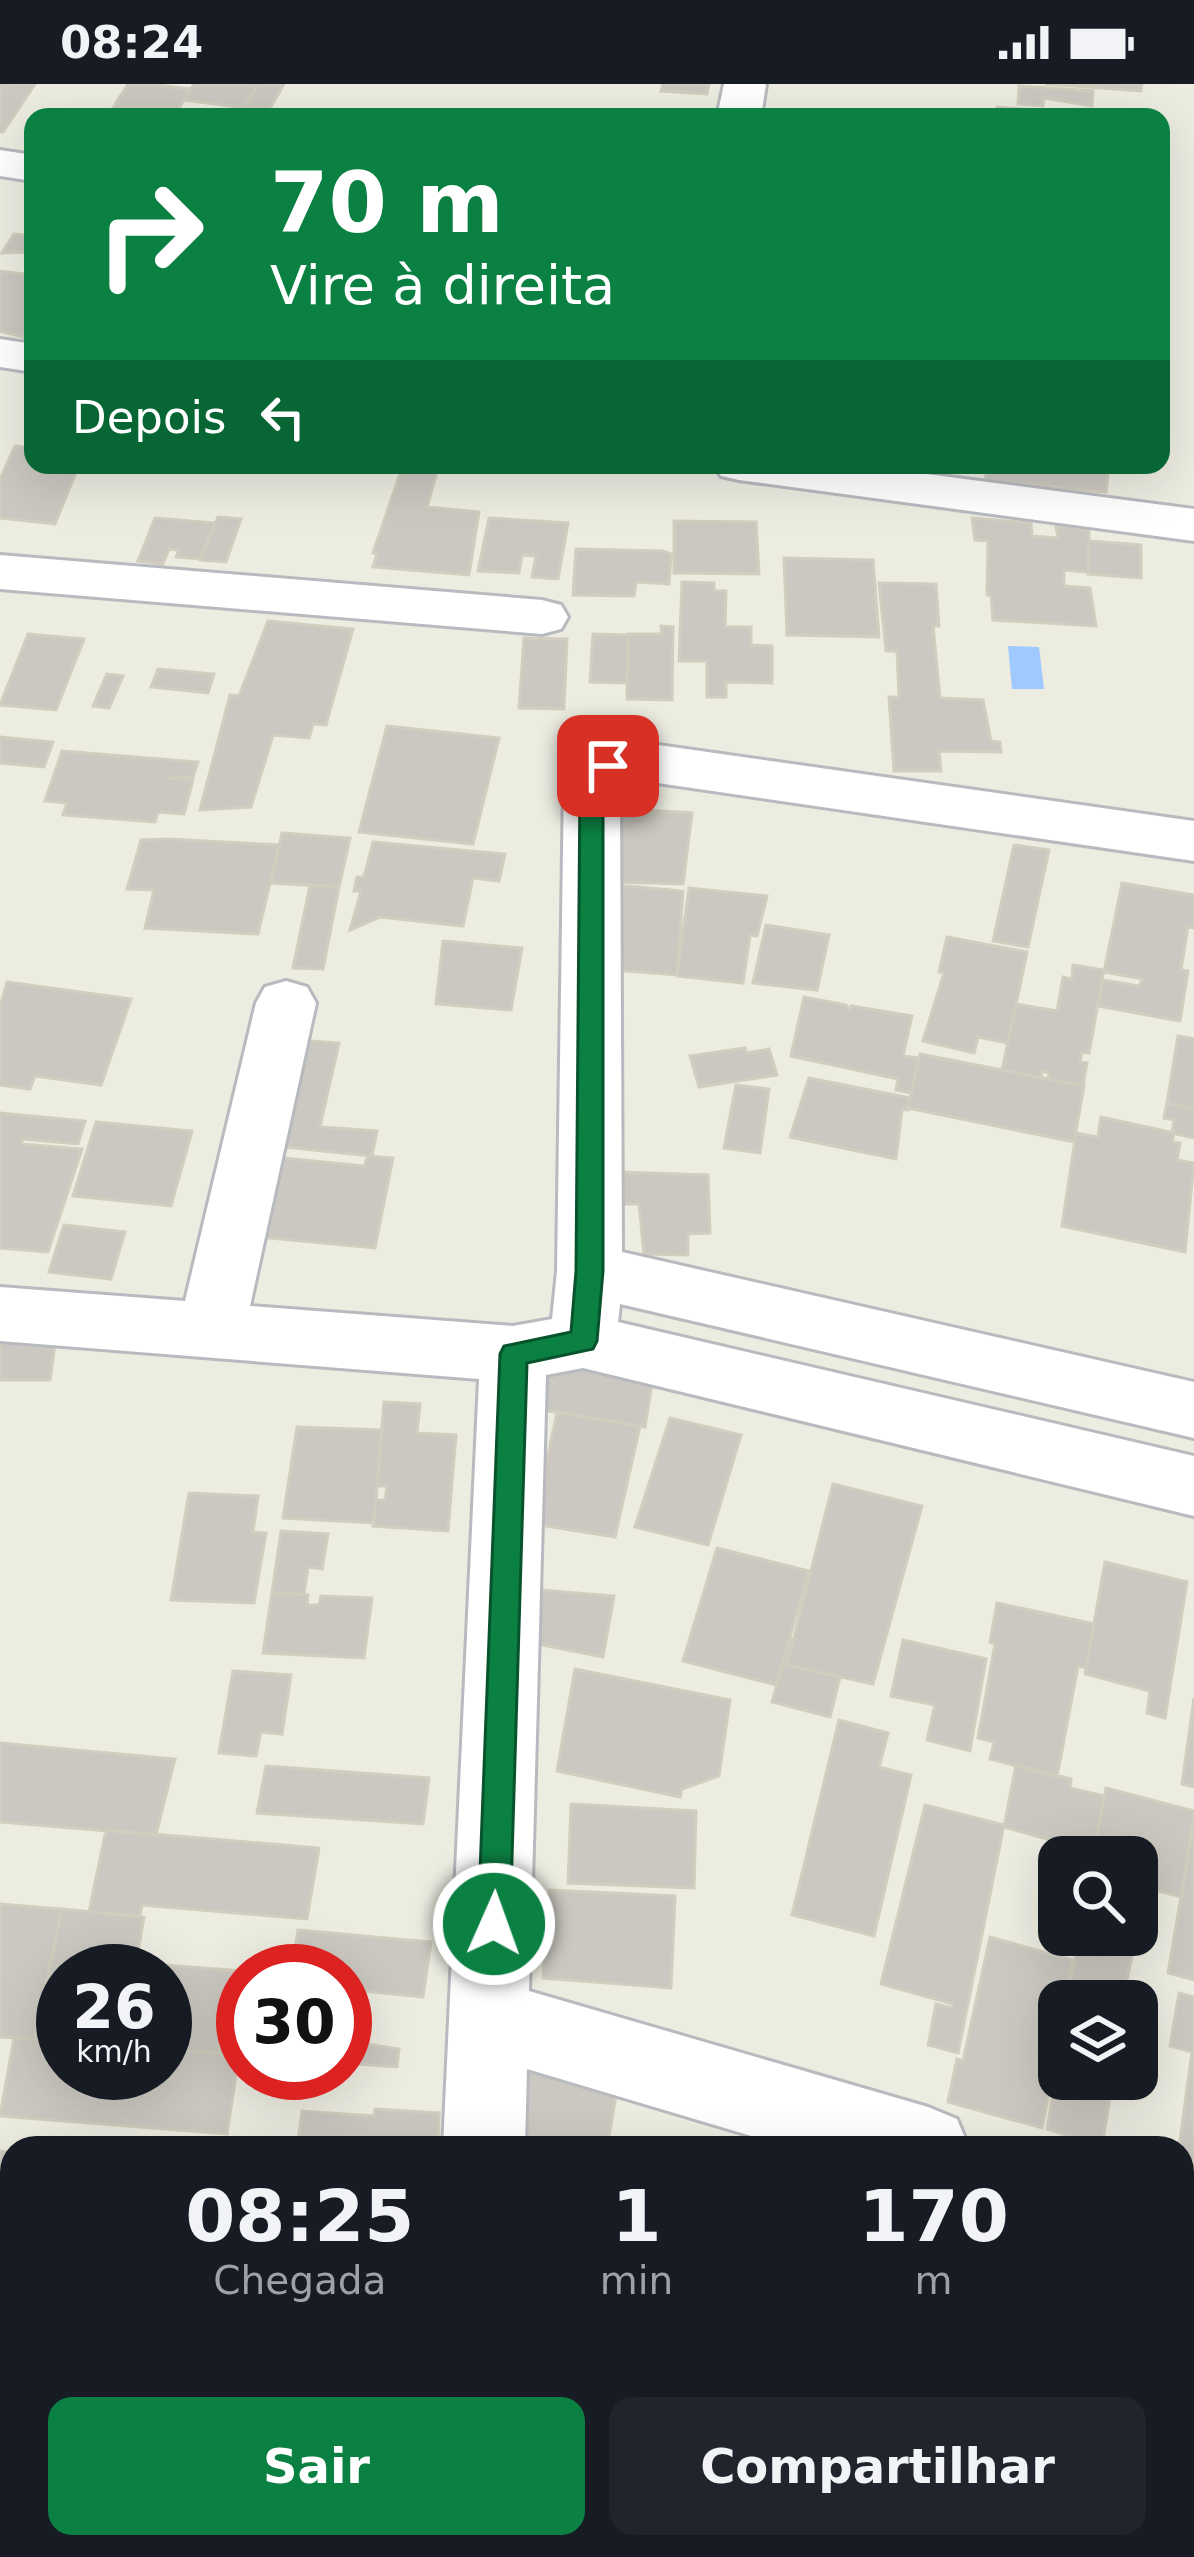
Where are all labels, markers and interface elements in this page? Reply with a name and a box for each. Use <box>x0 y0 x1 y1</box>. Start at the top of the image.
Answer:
text: 08:24 <box>60 16 203 69</box>
text: 70 m <box>270 154 504 252</box>
icon: right <box>72 156 228 312</box>
text: Vire à direita <box>270 254 615 317</box>
icon: left <box>250 384 316 450</box>
text: Depois <box>72 391 226 444</box>
pin <box>557 715 659 817</box>
icon: arrive <box>575 733 641 799</box>
map controls <box>1038 1836 1158 2100</box>
button: search <box>1038 1836 1158 1956</box>
position arrow <box>431 1861 557 1987</box>
speed limit sign: 30 <box>216 1944 372 2100</box>
text: 26 <box>72 1972 156 2042</box>
button: layers <box>1038 1980 1158 2100</box>
text: km/h <box>76 2034 152 2069</box>
text: 08:25 <box>185 2174 414 2258</box>
text: 1 <box>611 2174 661 2258</box>
text: 170 <box>858 2174 1009 2258</box>
text: Chegada <box>213 2258 386 2303</box>
text: min <box>600 2258 673 2303</box>
text: m <box>915 2258 953 2303</box>
button: Sair <box>48 2397 585 2535</box>
button: Compartilhar <box>609 2397 1146 2535</box>

